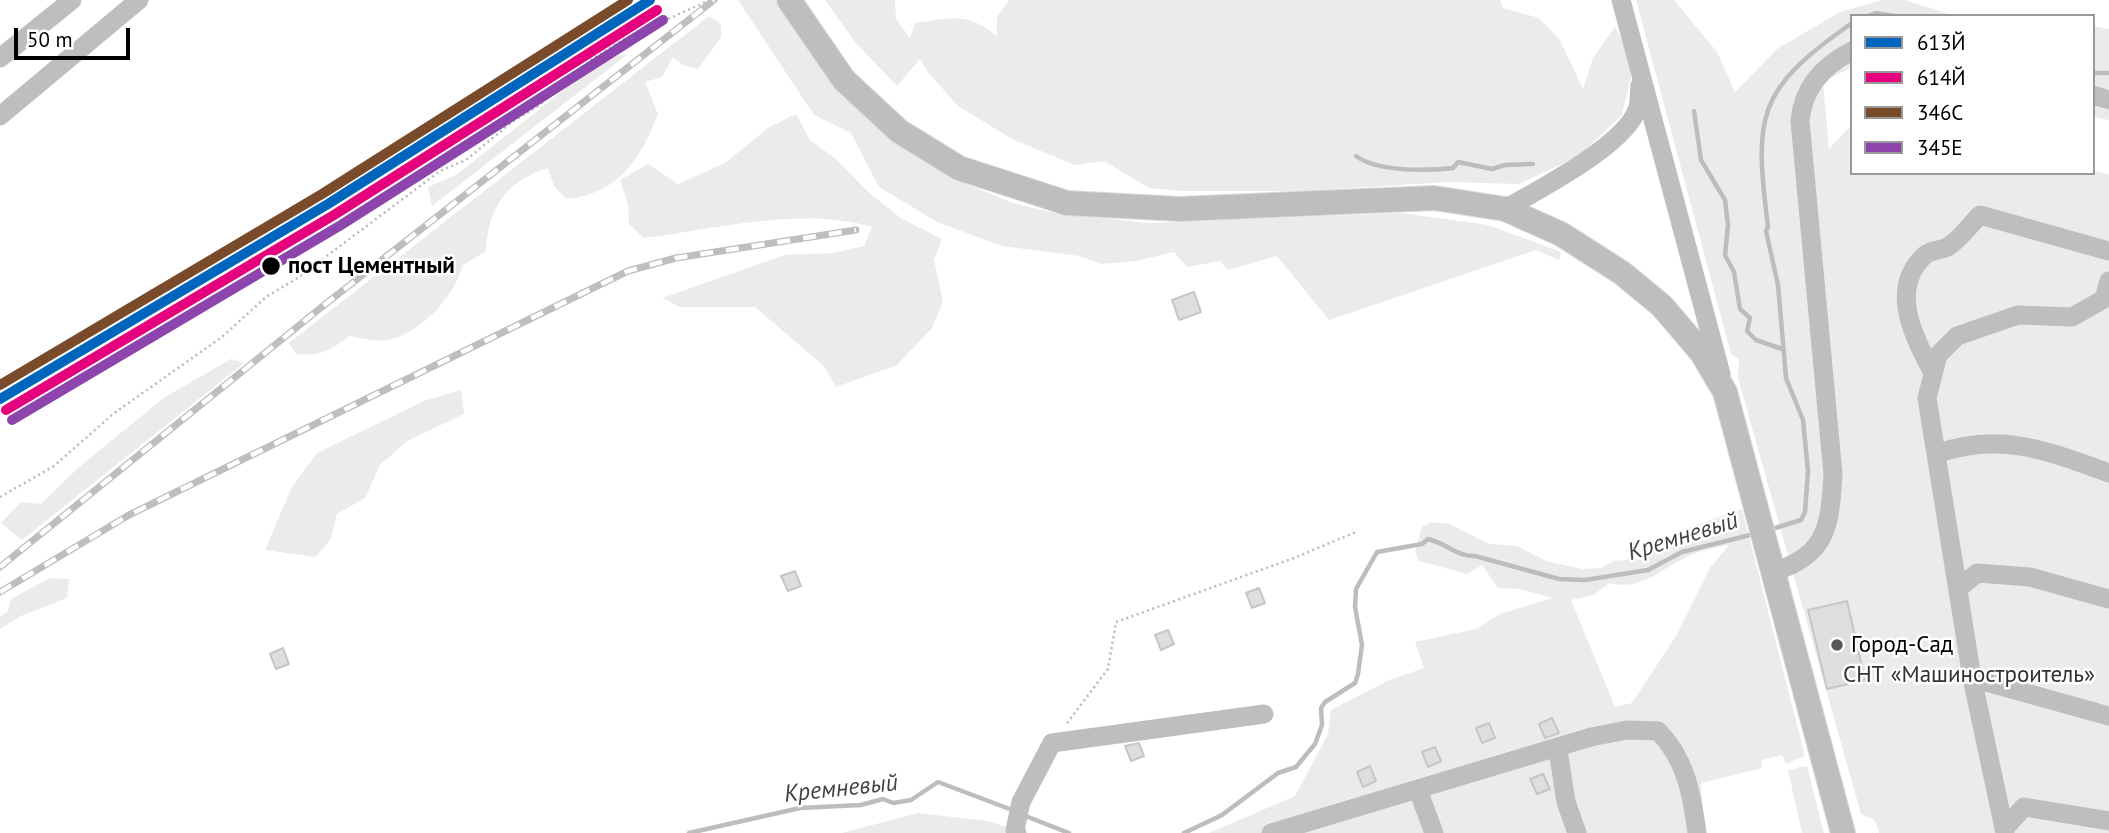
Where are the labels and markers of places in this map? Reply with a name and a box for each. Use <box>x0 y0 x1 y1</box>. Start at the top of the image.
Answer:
place label: пост Цементный <box>288 252 455 280</box>
marker: пост Цементный <box>260 255 282 277</box>
place label: Город-Сад <box>1851 631 1953 659</box>
marker: Город-Сад <box>1829 637 1845 653</box>

